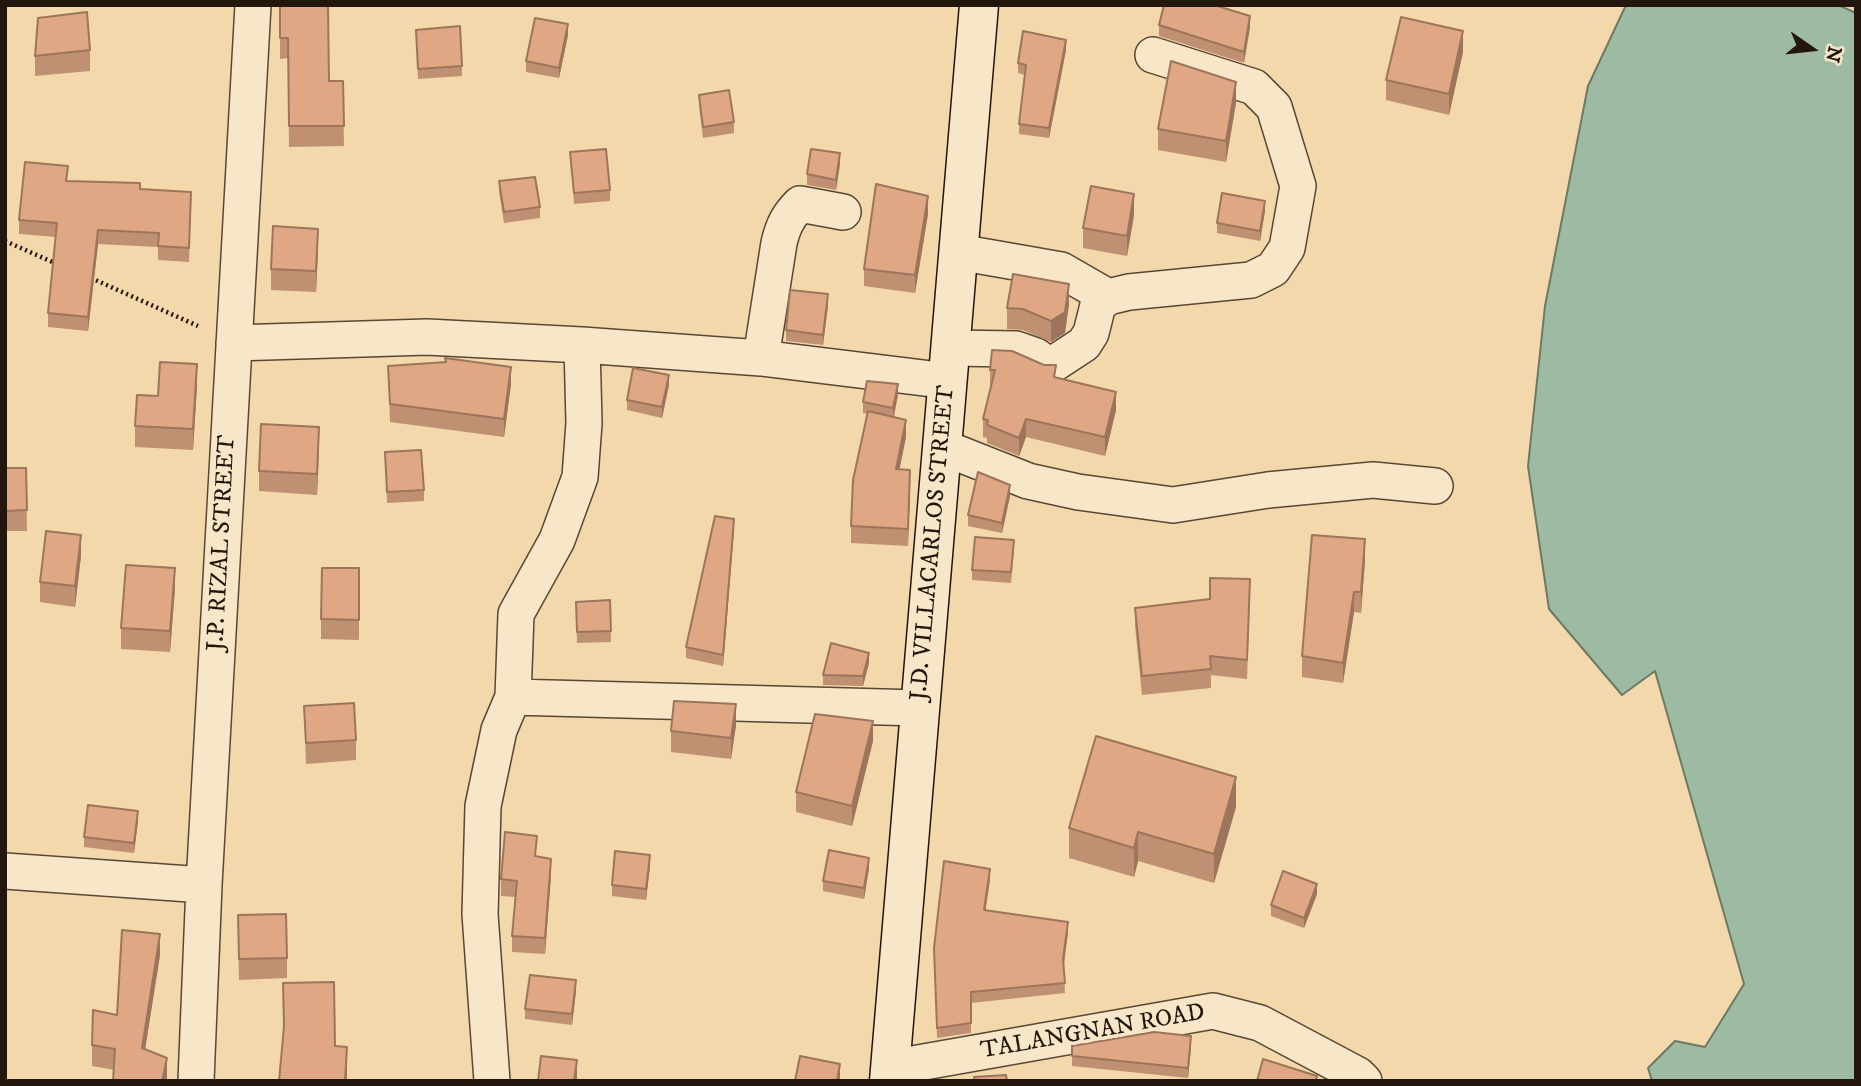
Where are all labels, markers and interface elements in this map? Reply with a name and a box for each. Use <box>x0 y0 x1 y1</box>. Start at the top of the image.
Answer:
north arrow <box>1777 14 1847 84</box>
text: N <box>1820 44 1846 65</box>
street label: J.D. VILLACARLOS STREET <box>906 384 962 702</box>
street label: J.P. RIZAL STREET <box>203 434 243 652</box>
street label: TALANGNAN ROAD <box>979 999 1207 1067</box>

